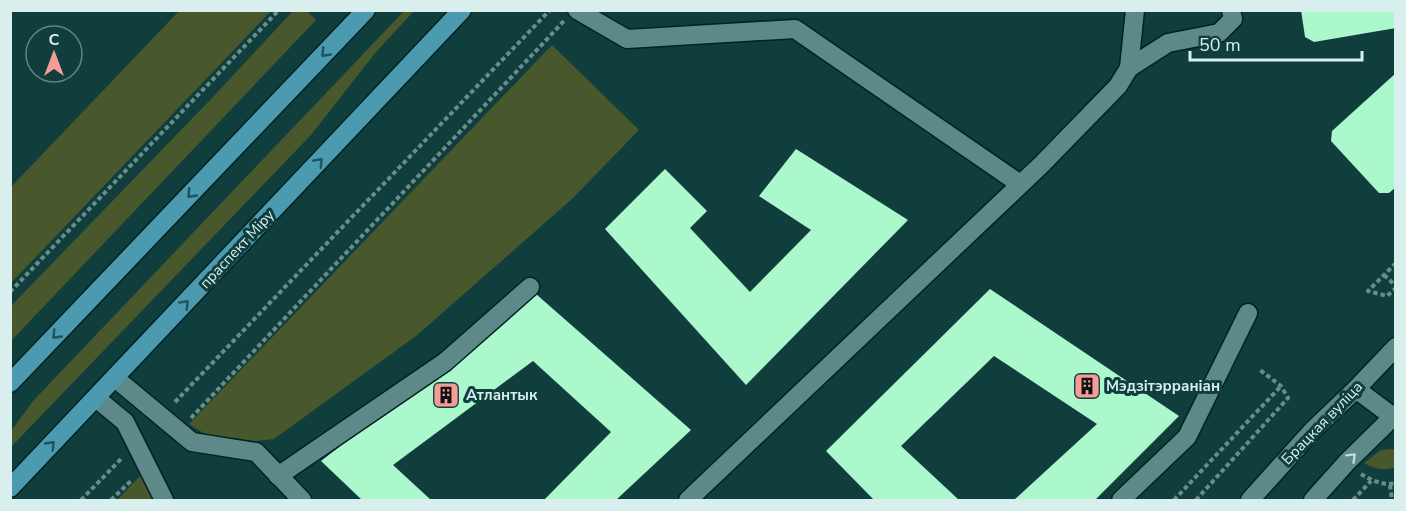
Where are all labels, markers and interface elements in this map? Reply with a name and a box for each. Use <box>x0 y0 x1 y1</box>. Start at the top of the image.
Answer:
north arrow <box>24 24 84 84</box>
scale bar <box>1190 24 1362 62</box>
text: С <box>49 29 60 51</box>
text: 50 m <box>1199 33 1241 57</box>
one-way arrow <box>322 45 333 56</box>
one-way arrow <box>312 158 323 169</box>
one-way arrow <box>187 186 198 197</box>
street label: праспект Міру <box>195 205 279 293</box>
one-way arrow <box>178 300 189 310</box>
one-way arrow <box>52 328 63 338</box>
building icon: Мэдзітэрраніан <box>1072 371 1102 401</box>
place label: Мэдзітэрраніан <box>1106 376 1220 396</box>
street label: Брацкая вуліца <box>1277 377 1367 469</box>
building icon: Атлантык <box>431 380 461 410</box>
place label: Атлантык <box>466 385 538 405</box>
one-way arrow <box>44 442 55 452</box>
one-way arrow <box>1344 454 1355 465</box>

